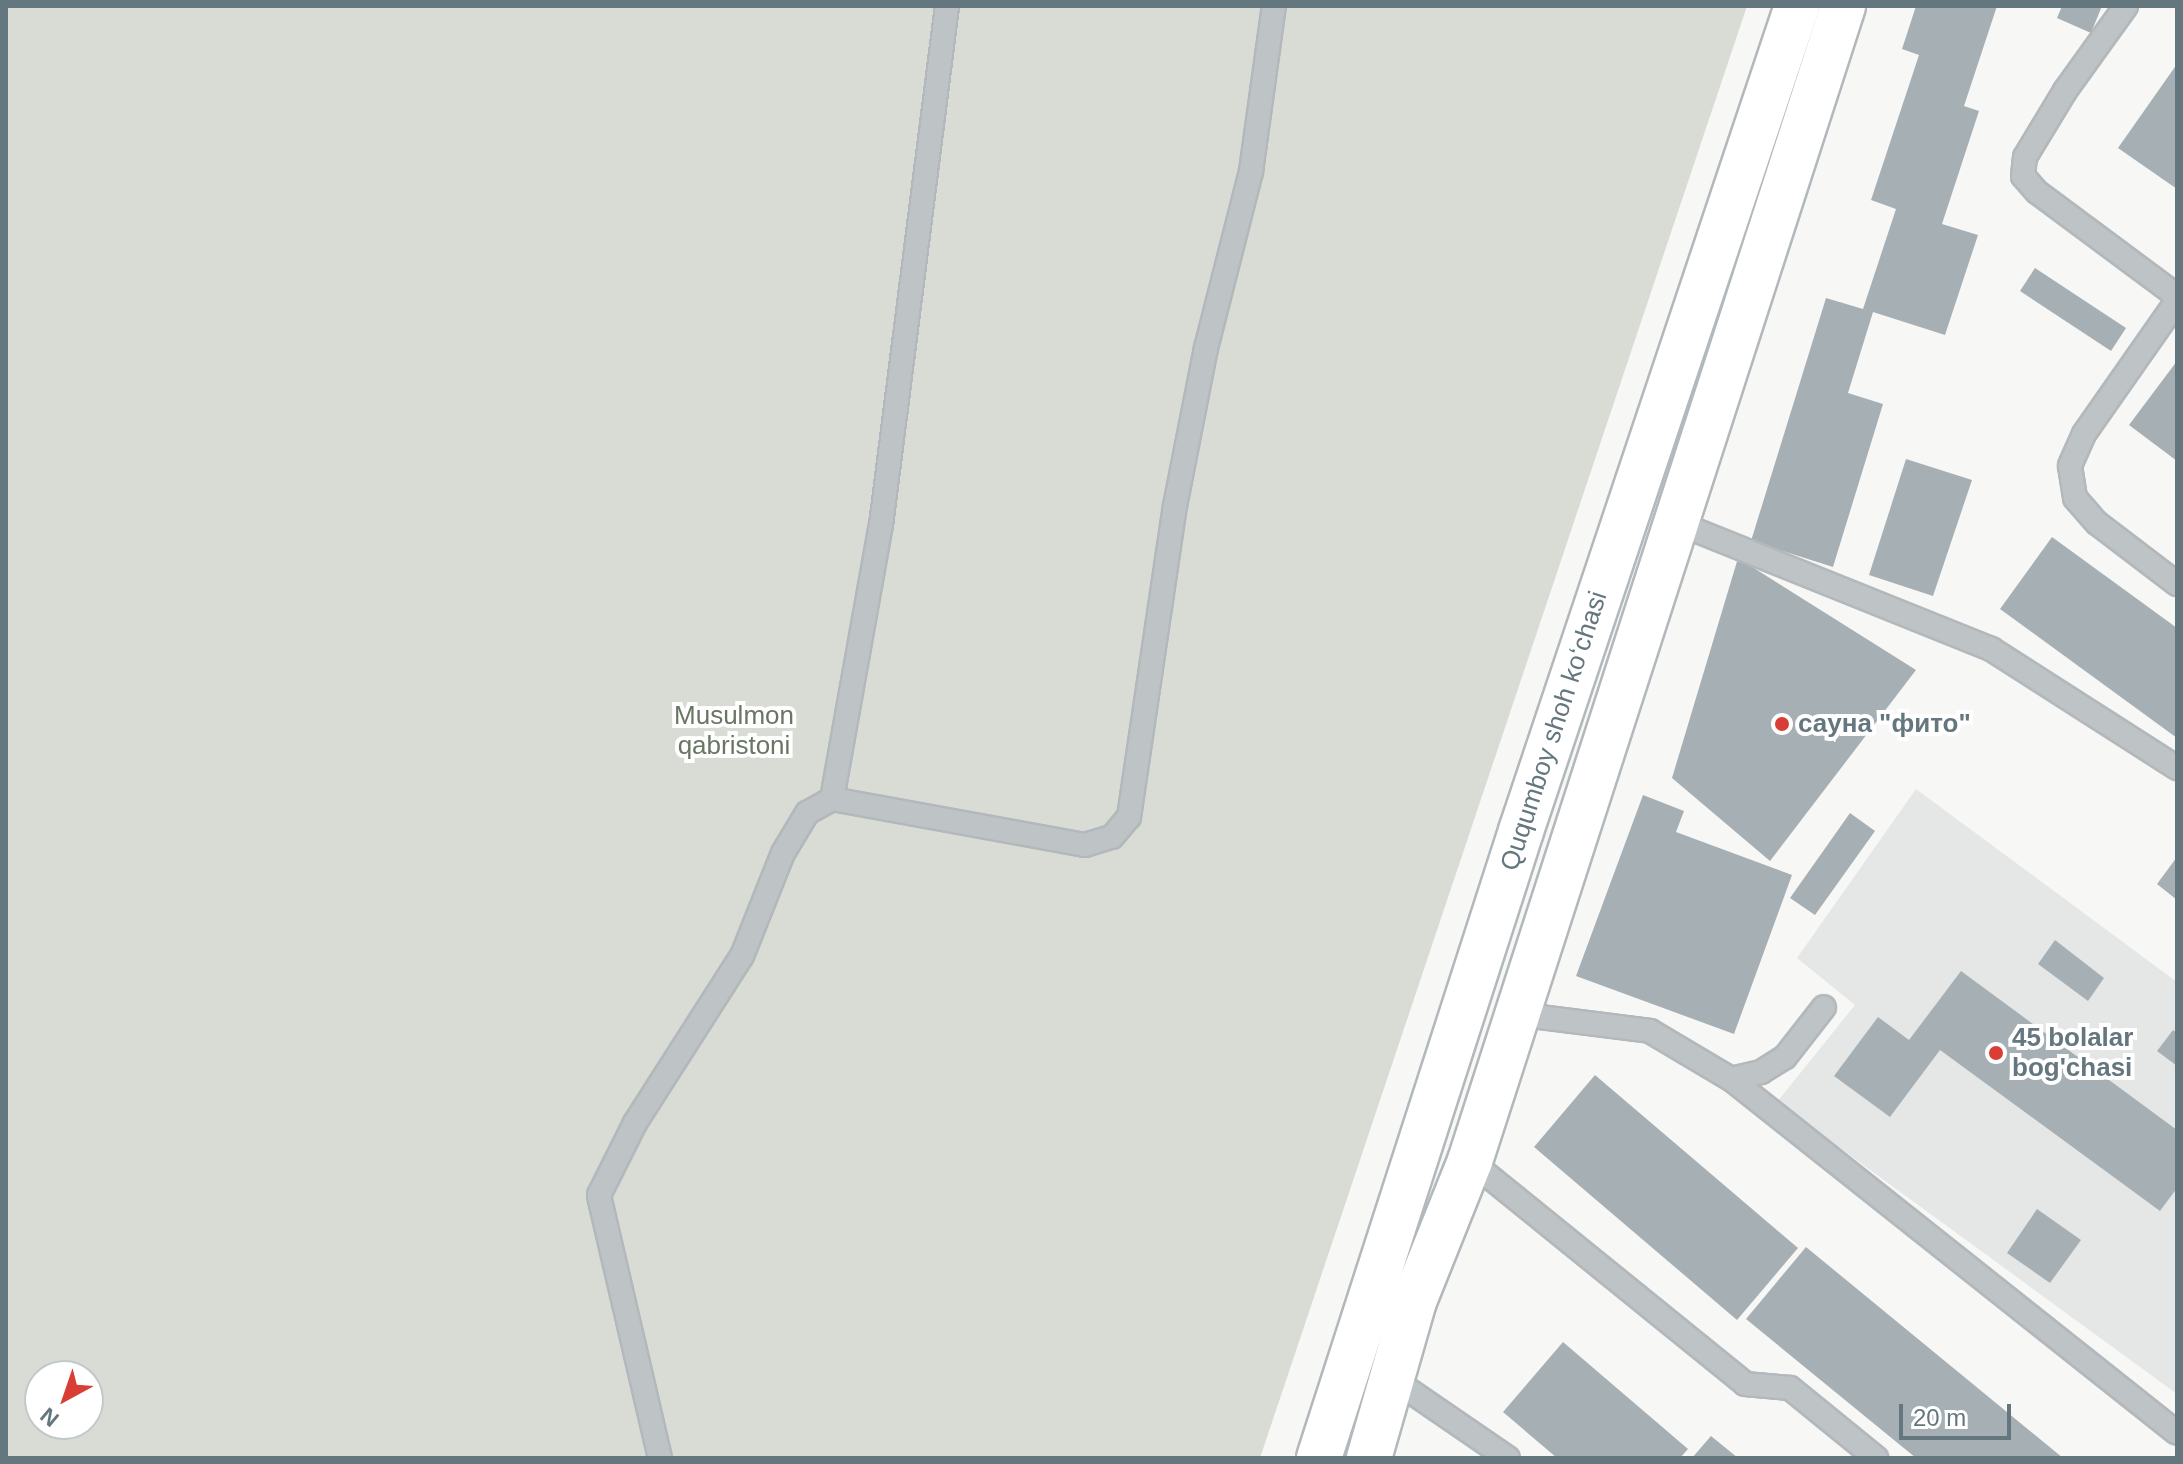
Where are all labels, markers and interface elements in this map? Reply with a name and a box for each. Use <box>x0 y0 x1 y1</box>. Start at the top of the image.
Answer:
street label: Ququmboy shoh koʻchasi <box>1494 587 1614 875</box>
park label: Musulmon qabristoni <box>674 700 794 762</box>
place label: сауна "фито" <box>1798 708 1971 740</box>
marker: сауна "фито" <box>1773 715 1791 733</box>
place label: 45 bolalar bog'chasi <box>2012 1022 2133 1084</box>
marker: 45 bolalar bog'chasi <box>1987 1044 2005 1062</box>
north arrow <box>24 1360 104 1440</box>
scale bar <box>1903 1388 2015 1438</box>
text: N <box>35 1403 64 1432</box>
text: 20 m <box>1913 1404 1966 1431</box>

